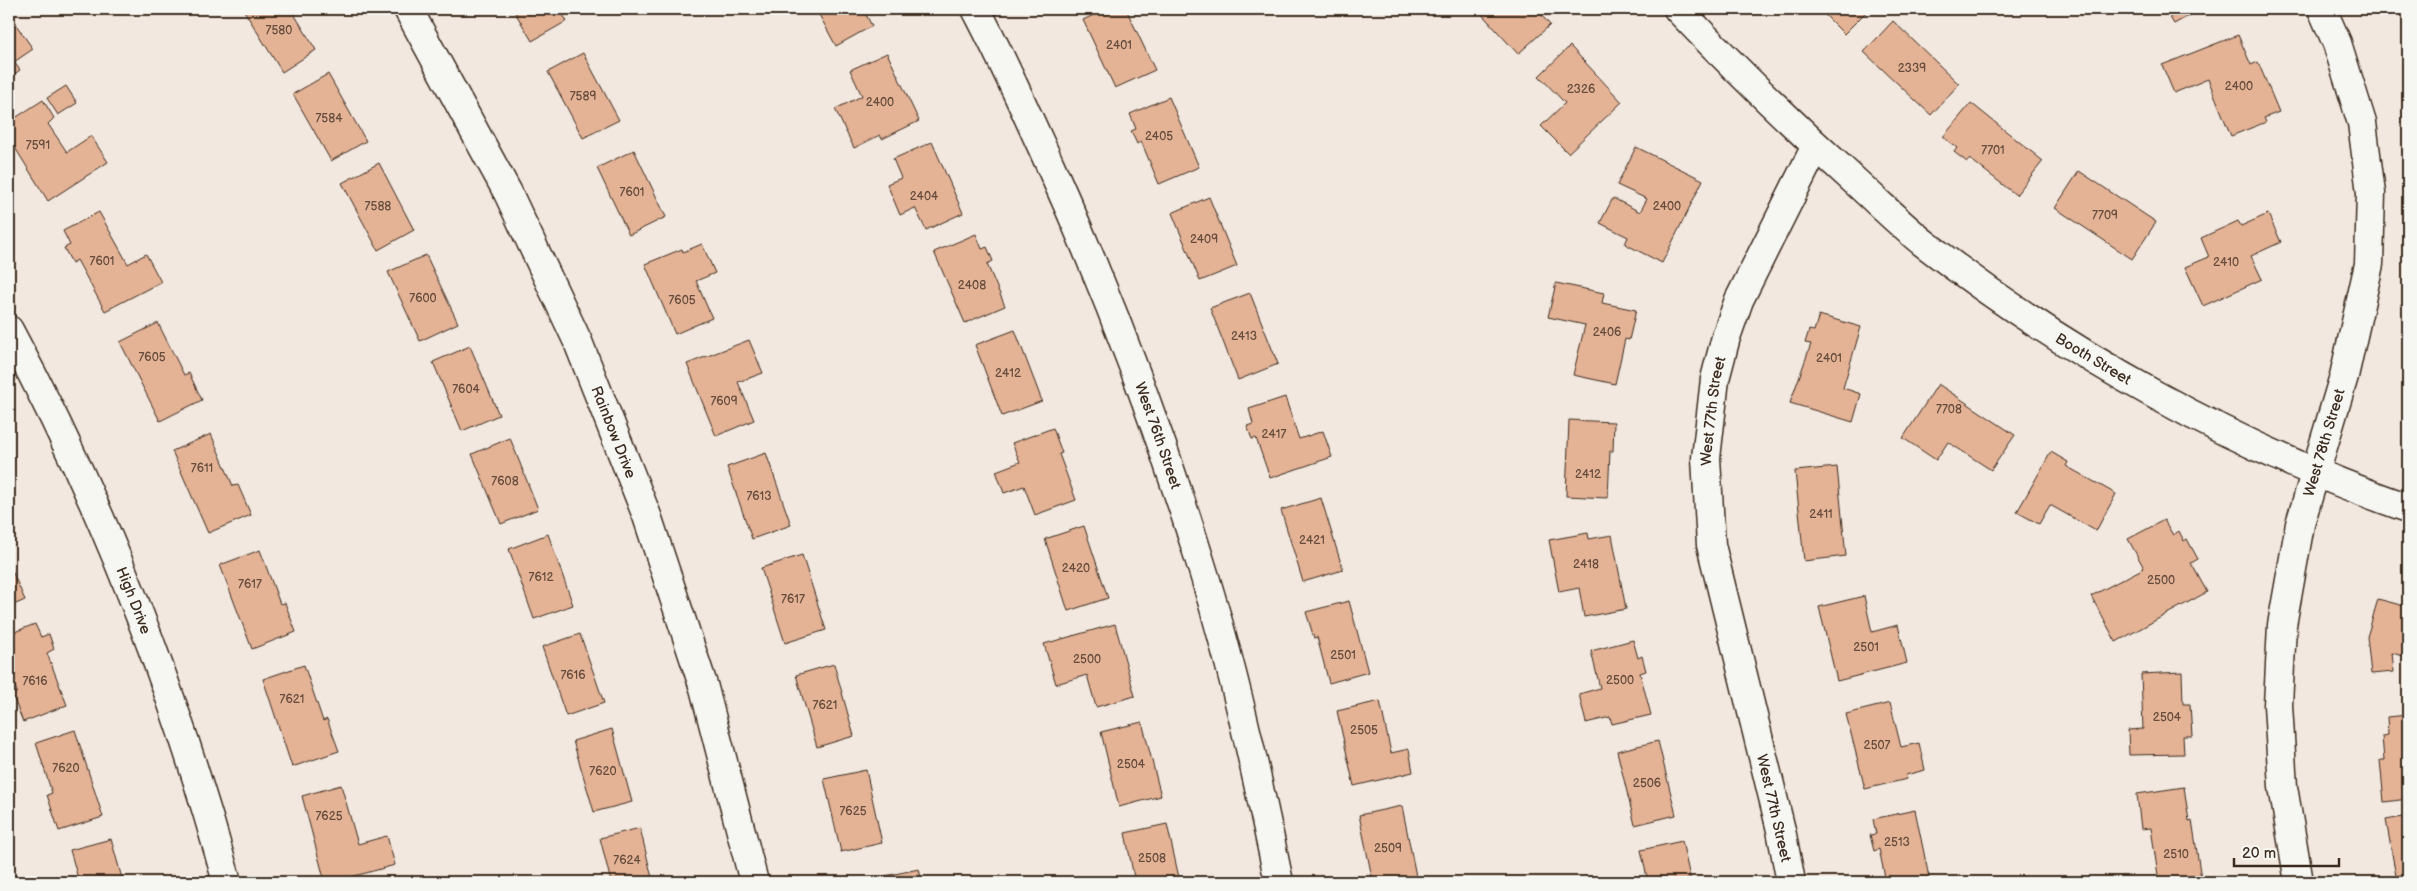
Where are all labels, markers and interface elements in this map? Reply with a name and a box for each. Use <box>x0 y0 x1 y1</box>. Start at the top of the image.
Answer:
house number: 7580 <box>266 23 292 38</box>
house number: 2401 <box>1106 38 1132 53</box>
house number: 2339 <box>1898 61 1926 76</box>
house number: 2400 <box>2225 79 2253 94</box>
house number: 2326 <box>1567 82 1595 97</box>
house number: 7589 <box>570 89 596 104</box>
house number: 2400 <box>866 95 894 110</box>
house number: 7584 <box>315 111 343 126</box>
house number: 2405 <box>1145 129 1173 144</box>
house number: 7591 <box>26 138 50 153</box>
house number: 7701 <box>1981 143 2005 158</box>
house number: 7601 <box>620 185 644 200</box>
house number: 2404 <box>910 189 939 204</box>
house number: 7588 <box>365 199 391 214</box>
house number: 2400 <box>1653 199 1681 214</box>
house number: 7709 <box>2092 208 2118 223</box>
house number: 2409 <box>1190 232 1218 247</box>
house number: 7601 <box>90 254 114 269</box>
house number: 2410 <box>2213 255 2239 270</box>
house number: 2408 <box>958 278 986 293</box>
house number: 7600 <box>409 291 437 306</box>
house number: 7605 <box>668 293 696 308</box>
house number: 2406 <box>1593 325 1621 340</box>
house number: 2413 <box>1231 329 1257 344</box>
street label: Booth Street <box>2052 329 2135 390</box>
house number: 7605 <box>138 350 166 365</box>
house number: 2401 <box>1816 351 1842 366</box>
street label: West 77th Street <box>1697 354 1731 466</box>
house number: 2412 <box>995 366 1021 381</box>
street label: West 76th Street <box>1130 380 1185 492</box>
house number: 7604 <box>452 382 480 397</box>
street label: Rainbow Drive <box>586 383 640 481</box>
street label: West 78th Street <box>2300 386 2350 499</box>
house number: 7609 <box>710 394 738 409</box>
house number: 7708 <box>1936 402 1962 417</box>
house number: 2417 <box>1262 427 1286 442</box>
house number: 7611 <box>191 461 213 476</box>
house number: 2412 <box>1575 467 1601 482</box>
house number: 7608 <box>491 474 519 489</box>
house number: 7613 <box>746 489 772 504</box>
house number: 2411 <box>1809 507 1833 522</box>
house number: 2421 <box>1299 533 1325 548</box>
house number: 2418 <box>1573 557 1599 572</box>
house number: 2420 <box>1062 561 1090 576</box>
street label: High Drive <box>111 564 155 637</box>
house number: 7612 <box>529 570 553 585</box>
house number: 2500 <box>2147 573 2175 588</box>
house number: 7617 <box>238 577 262 592</box>
house number: 7617 <box>781 592 805 607</box>
house number: 2501 <box>1853 640 1879 655</box>
house number: 2501 <box>1330 648 1356 663</box>
house number: 2500 <box>1073 652 1101 667</box>
house number: 7616 <box>560 668 586 683</box>
house number: 2500 <box>1606 673 1634 688</box>
house number: 7616 <box>22 674 48 689</box>
house number: 7621 <box>280 692 304 707</box>
house number: 7621 <box>813 698 837 713</box>
house number: 2504 <box>2153 710 2182 725</box>
house number: 2505 <box>1350 723 1378 738</box>
house number: 2507 <box>1864 738 1891 753</box>
street label: West 77th Street <box>1752 752 1795 864</box>
house number: 2504 <box>1117 757 1146 772</box>
house number: 7620 <box>52 761 80 776</box>
house number: 7620 <box>589 764 617 779</box>
house number: 2506 <box>1633 776 1661 791</box>
house number: 7625 <box>839 804 867 819</box>
house number: 7625 <box>315 809 343 824</box>
house number: 2513 <box>1884 835 1910 850</box>
scale bar <box>2234 836 2340 868</box>
house number: 2509 <box>1374 841 1402 856</box>
text: 20 m <box>2242 844 2276 863</box>
house number: 2510 <box>2163 847 2189 862</box>
house number: 2508 <box>1138 851 1166 866</box>
house number: 7624 <box>613 853 641 868</box>

